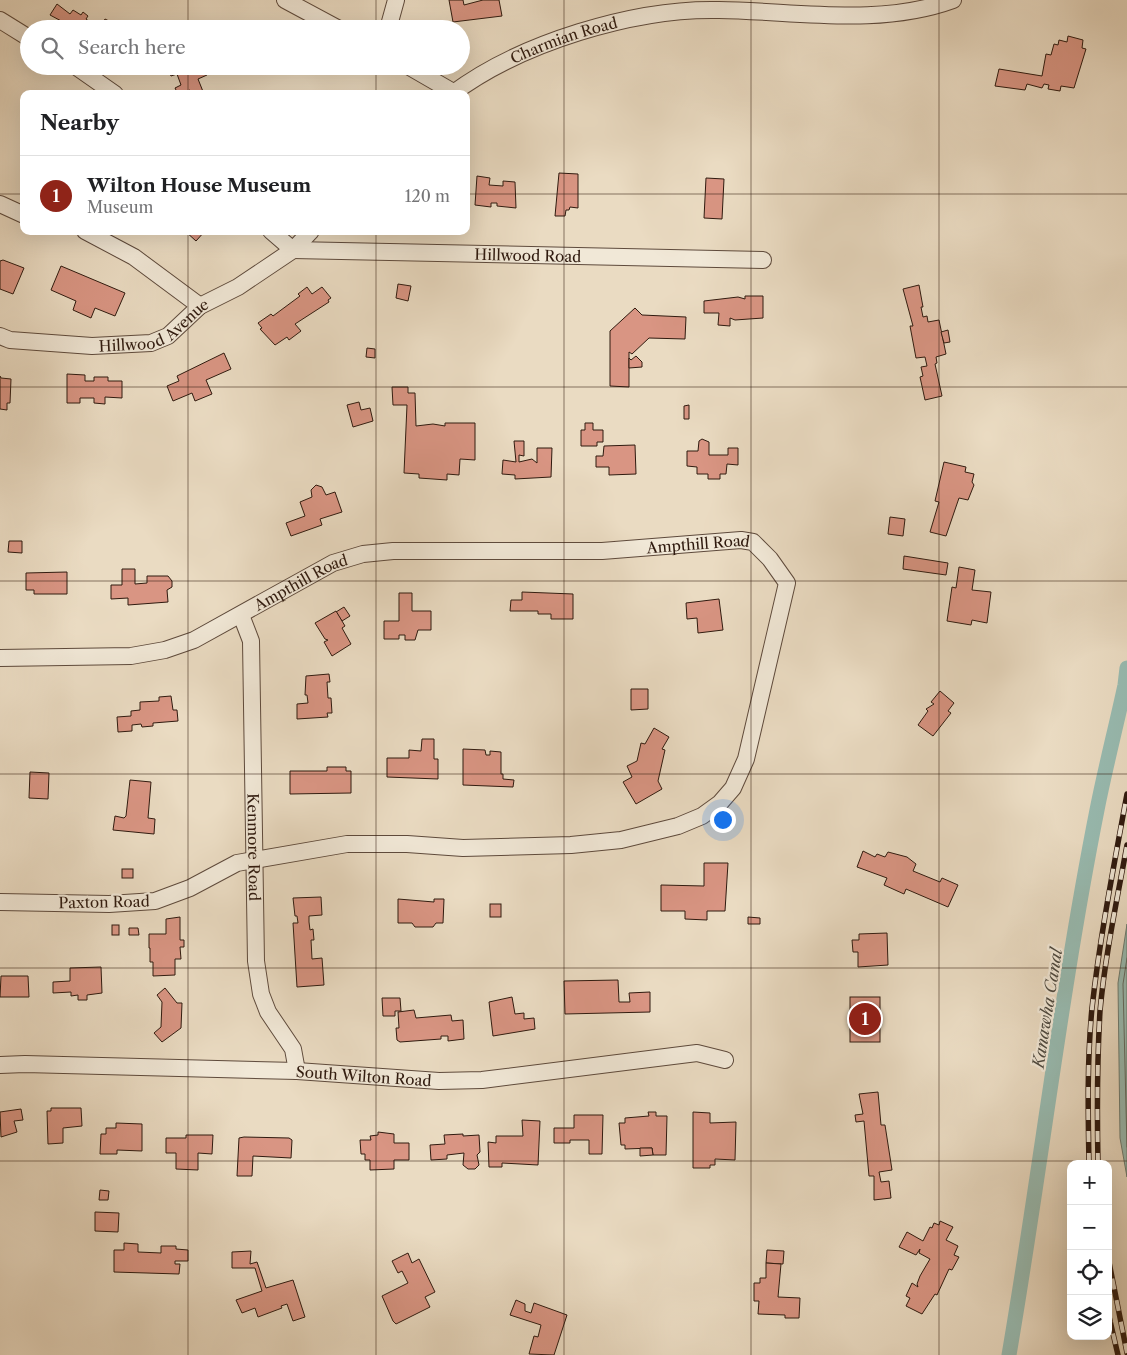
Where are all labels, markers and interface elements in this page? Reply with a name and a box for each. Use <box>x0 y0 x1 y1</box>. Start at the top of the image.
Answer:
street label: Charmian Road <box>507 13 619 67</box>
search box <box>20 20 470 75</box>
icon: search <box>38 34 66 62</box>
text: Search here <box>78 36 186 59</box>
text: Nearby <box>40 110 119 135</box>
text: Wilton House Museum <box>87 174 311 197</box>
text: 1 <box>52 186 60 206</box>
text: 120 m <box>405 186 450 206</box>
text: Museum <box>87 197 153 217</box>
street label: Hillwood Road <box>474 244 582 266</box>
street label: Hillwood Avenue <box>98 294 211 355</box>
street label: Ampthill Road <box>645 531 751 557</box>
street label: Ampthill Road <box>250 550 350 615</box>
street label: Kenmore Road <box>244 793 265 901</box>
your location <box>710 807 736 833</box>
street label: Paxton Road <box>58 892 150 912</box>
water label: Kanawha Canal <box>1027 945 1067 1071</box>
pin: 1 <box>849 1000 881 1038</box>
street label: South Wilton Road <box>295 1061 432 1090</box>
map controls <box>1067 1160 1112 1340</box>
button: + <box>1067 1160 1112 1205</box>
button: − <box>1067 1205 1112 1250</box>
button: locate <box>1067 1250 1112 1295</box>
button: layers <box>1067 1295 1112 1340</box>

